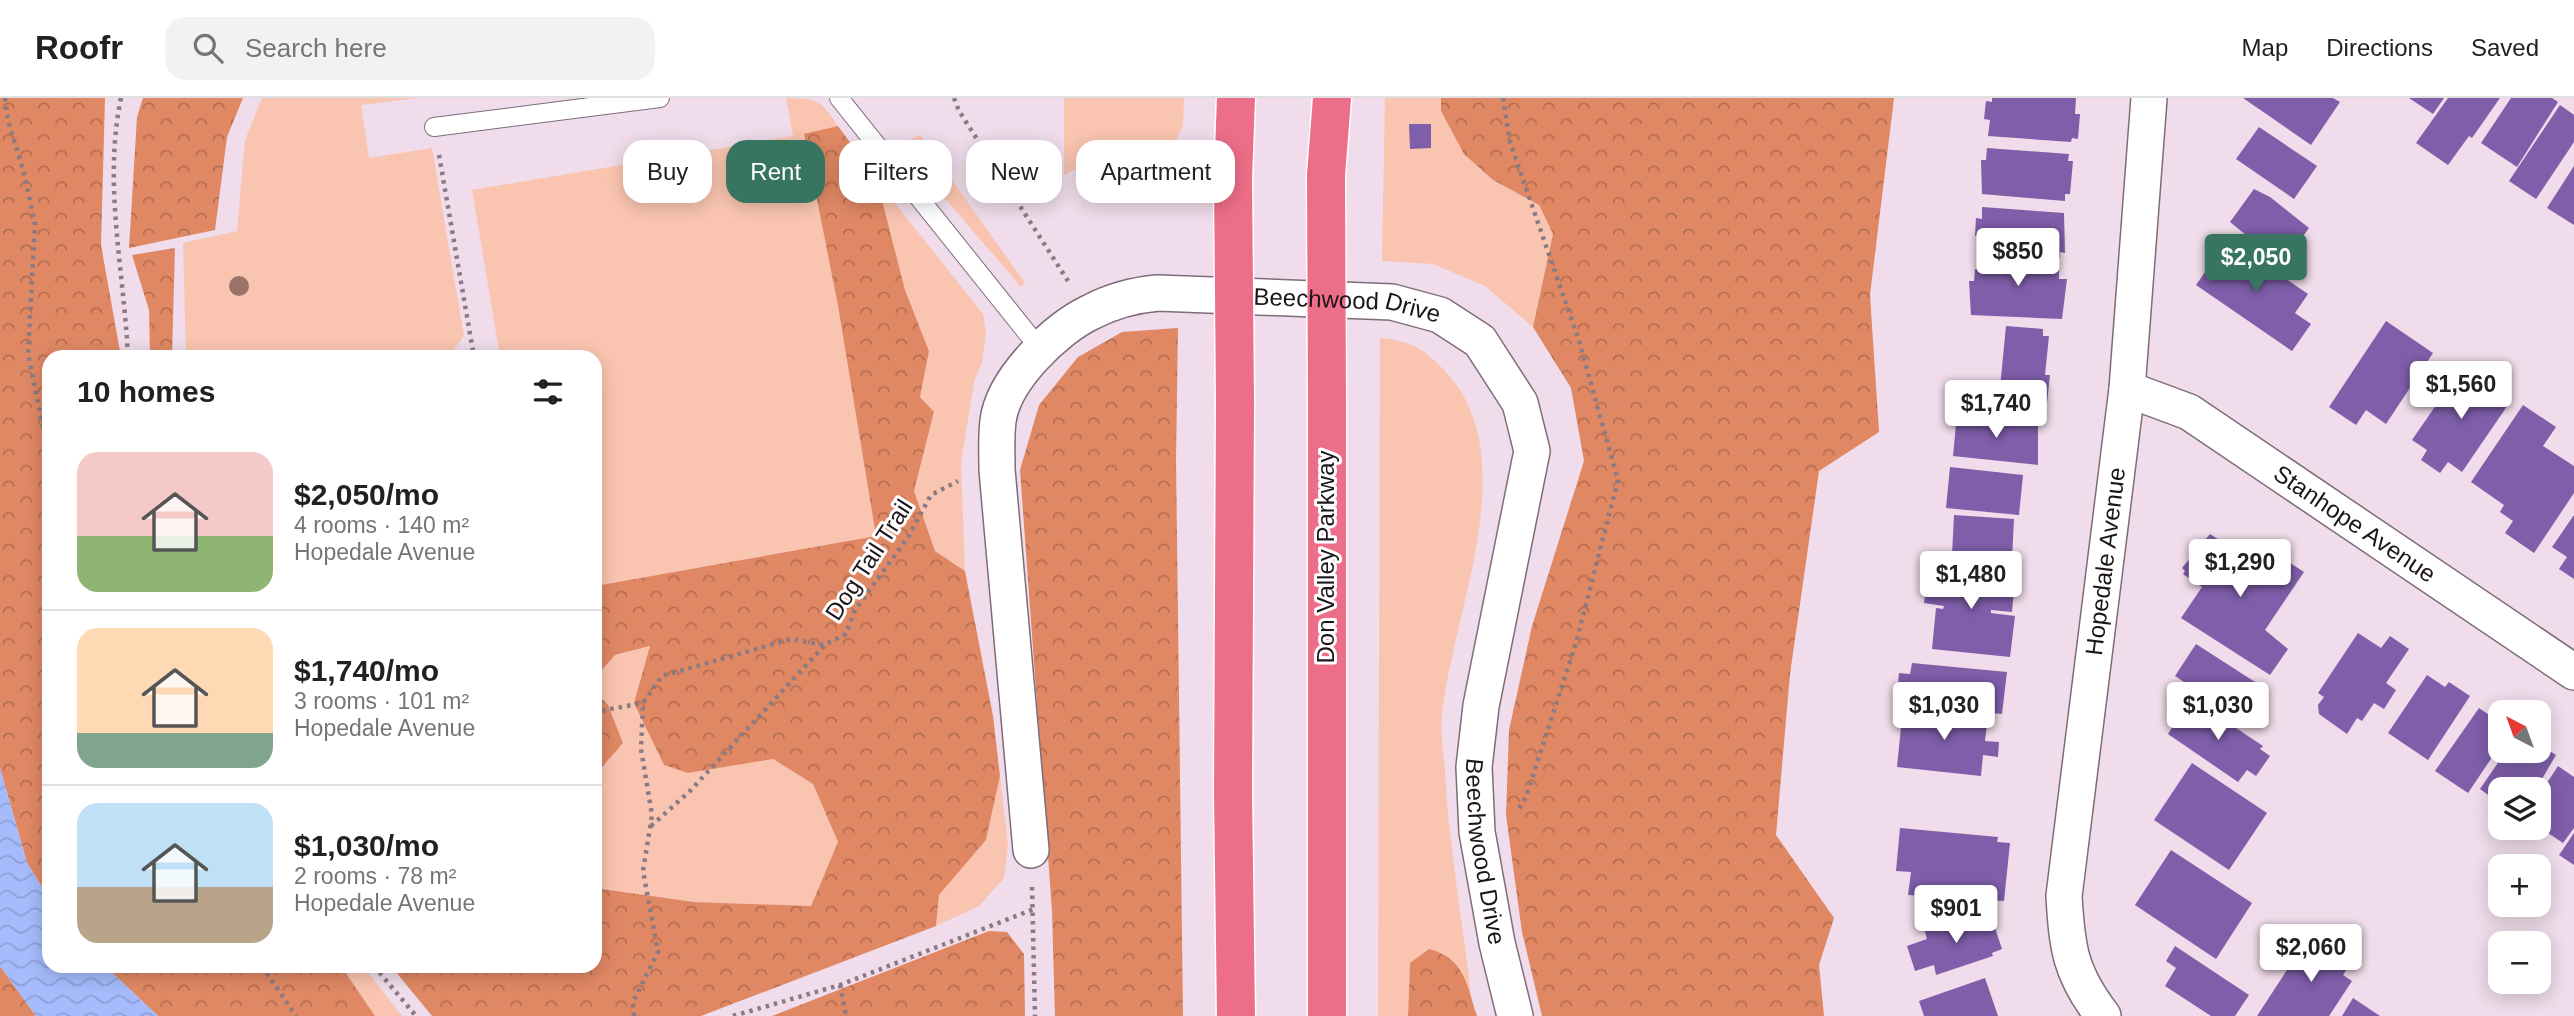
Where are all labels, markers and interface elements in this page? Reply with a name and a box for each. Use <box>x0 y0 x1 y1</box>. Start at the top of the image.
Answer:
search box <box>165 17 655 80</box>
text: Roofr <box>35 29 123 66</box>
icon: search <box>189 29 227 67</box>
text: Search here <box>245 33 387 63</box>
text: Map <box>2242 34 2288 61</box>
text: Directions <box>2326 34 2433 61</box>
text: Saved <box>2471 34 2539 61</box>
chip: Buy <box>623 140 712 203</box>
chip: Rent <box>726 140 825 203</box>
chip: Filters <box>839 140 952 203</box>
chip: New <box>966 140 1062 203</box>
chip: Apartment <box>1076 140 1235 203</box>
pin: $850 <box>1977 228 2059 288</box>
pin: $2,050 <box>2199 234 2313 294</box>
text: $850 <box>1992 238 2044 264</box>
text: $2,050 <box>2221 244 2291 270</box>
street label: Beechwood Drive <box>1253 283 1444 328</box>
pin: $1,560 <box>2404 362 2518 421</box>
text: $1,560 <box>2426 371 2496 397</box>
icon: filters <box>529 373 567 411</box>
text: 10 homes <box>77 375 215 408</box>
pin: $1,740 <box>1939 380 2053 440</box>
text: $1,740 <box>1961 390 2031 416</box>
street label: Don Valley Parkway <box>1312 451 1339 663</box>
street label: Stanhope Avenue <box>2269 459 2441 588</box>
street label: Hopedale Avenue <box>2080 466 2130 657</box>
text: $2,050/mo <box>294 478 439 511</box>
icon: home <box>133 480 217 564</box>
street label: Dog Tail Trail <box>820 494 918 625</box>
text: 4 rooms · 140 m² <box>294 512 469 538</box>
text: Hopedale Avenue <box>294 539 475 565</box>
pin: $1,290 <box>2183 540 2297 599</box>
text: $1,290 <box>2205 549 2275 575</box>
pin: $1,480 <box>1914 552 2028 611</box>
text: $1,480 <box>1936 561 2006 587</box>
text: $1,740/mo <box>294 654 439 687</box>
icon: home <box>133 656 217 740</box>
pin: $1,030 <box>1887 682 2001 742</box>
pin: $1,030 <box>2161 682 2275 742</box>
text: 3 rooms · 101 m² <box>294 688 469 714</box>
text: $1,030 <box>1909 692 1979 718</box>
text: $1,030 <box>2183 692 2253 718</box>
north arrow <box>2488 700 2552 763</box>
map controls <box>2488 700 2551 994</box>
text: Hopedale Avenue <box>294 715 475 741</box>
street label: Beechwood Drive <box>1460 757 1511 947</box>
button: layers <box>2488 777 2551 840</box>
text: $1,030/mo <box>294 829 439 862</box>
icon: home <box>133 831 217 915</box>
button: + <box>2488 854 2551 917</box>
text: 2 rooms · 78 m² <box>294 863 456 889</box>
pin: $901 <box>1915 886 1997 945</box>
text: Hopedale Avenue <box>294 890 475 916</box>
text: $901 <box>1930 895 1982 921</box>
pin: $2,060 <box>2254 924 2368 984</box>
button: − <box>2488 931 2551 994</box>
text: $2,060 <box>2276 934 2346 960</box>

